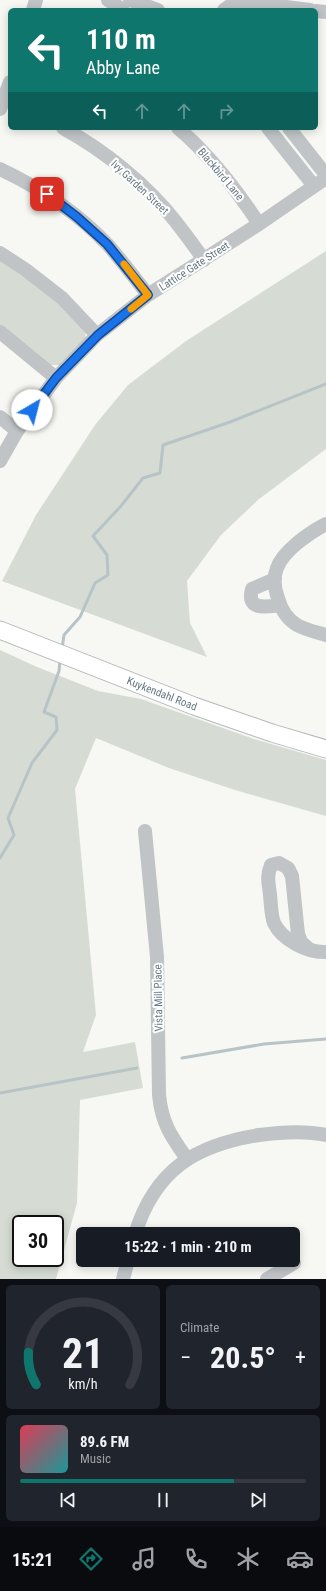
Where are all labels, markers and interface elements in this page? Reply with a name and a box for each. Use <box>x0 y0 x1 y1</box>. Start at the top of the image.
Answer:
text: 110 m <box>86 23 156 56</box>
icon: left <box>20 24 72 76</box>
text: Abby Lane <box>86 57 160 78</box>
icon: left <box>89 100 111 122</box>
icon: ahead <box>131 100 153 122</box>
icon: ahead <box>173 100 195 122</box>
icon: right <box>215 100 237 122</box>
street label: Blackbird Lane <box>195 146 246 203</box>
street label: Ivy Garden Street <box>108 157 171 217</box>
pin <box>30 177 64 211</box>
icon: arrive <box>36 183 58 205</box>
street label: Lattice Gate Street <box>157 239 232 294</box>
position arrow <box>11 389 53 431</box>
street label: Kuykendahl Road <box>125 674 199 714</box>
street label: Vista Mill Place <box>151 964 166 1032</box>
speed limit sign: 30 <box>12 1215 64 1267</box>
text: 15:22 · 1 min · 210 m <box>124 1238 252 1256</box>
text: Climate <box>180 1320 219 1335</box>
text: 21 <box>62 1329 104 1378</box>
text: 20.5° <box>210 1340 276 1375</box>
text: − <box>180 1345 191 1370</box>
text: + <box>295 1345 306 1370</box>
text: km/h <box>68 1376 98 1392</box>
text: 89.6 FM <box>80 1433 129 1451</box>
text: Music <box>80 1451 111 1466</box>
icon: previous <box>57 1489 79 1511</box>
icon: pause <box>152 1489 174 1511</box>
icon: next <box>247 1489 269 1511</box>
icon: directions <box>77 1545 105 1573</box>
icon: music <box>130 1545 158 1573</box>
icon: phone <box>182 1545 210 1573</box>
icon: climate <box>234 1545 262 1573</box>
icon: car <box>286 1545 314 1573</box>
text: 15:21 <box>12 1549 53 1570</box>

